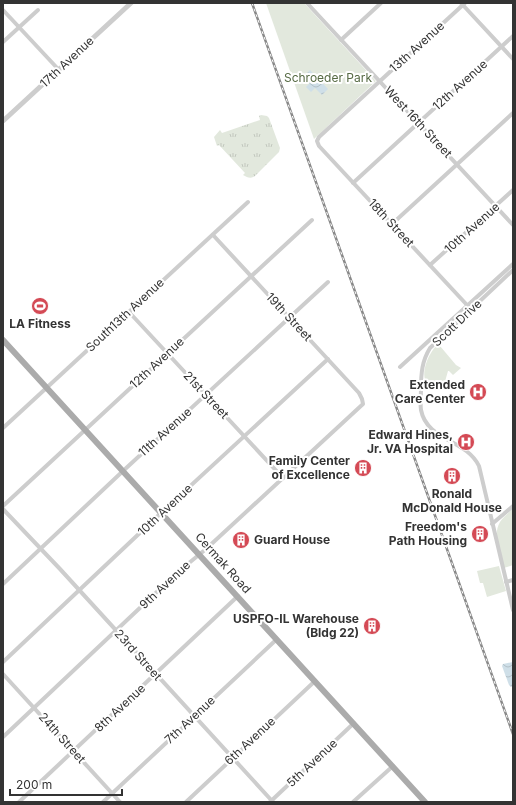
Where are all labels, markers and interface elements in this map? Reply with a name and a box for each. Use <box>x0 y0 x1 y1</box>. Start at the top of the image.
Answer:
street label: 13th Avenue <box>386 18 447 75</box>
street label: 17th Avenue <box>37 33 97 90</box>
street label: 12th Avenue <box>429 56 490 113</box>
park label: Schroeder Park <box>284 70 372 85</box>
street label: West 16th Street <box>381 83 455 161</box>
street label: 18th Street <box>365 195 418 250</box>
street label: 10th Avenue <box>441 199 502 256</box>
street label: South13th Avenue <box>82 275 167 355</box>
street label: 19th Street <box>263 289 316 344</box>
sports icon: LA Fitness <box>30 296 50 316</box>
street label: Scott Drive <box>429 296 485 349</box>
place label: LA Fitness <box>9 316 71 331</box>
street label: 12th Avenue <box>126 334 187 392</box>
street label: 21st Street <box>181 368 232 422</box>
place label: Extended Care Center <box>395 377 465 406</box>
hospital icon: Extended Care Center <box>468 382 488 402</box>
street label: 11th Avenue <box>135 404 194 459</box>
place label: Edward Hines, Jr. VA Hospital <box>367 427 453 456</box>
hospital icon: Edward Hines, Jr. VA Hospital <box>456 432 476 452</box>
place label: Family Center of Excellence <box>269 453 350 482</box>
building icon: Family Center of Excellence <box>353 458 373 478</box>
building icon: Ronald McDonald House <box>442 466 462 486</box>
street label: 10th Avenue <box>134 481 195 539</box>
place label: Ronald McDonald House <box>402 486 502 515</box>
place label: Freedom's Path Housing <box>389 519 467 548</box>
building icon: Freedom's Path Housing <box>470 524 490 544</box>
street label: Cermak Road <box>192 529 255 596</box>
building icon: Guard House <box>231 530 251 550</box>
place label: Guard House <box>254 532 330 547</box>
street label: 9th Avenue <box>136 557 193 612</box>
place label: USPFO-IL Warehouse (Bldg 22) <box>233 611 359 640</box>
building icon: USPFO-IL Warehouse (Bldg 22) <box>362 616 382 636</box>
street label: 23rd Street <box>112 626 165 683</box>
street label: 8th Avenue <box>91 680 148 735</box>
street label: 7th Avenue <box>161 693 218 747</box>
street label: 24th Street <box>36 709 89 766</box>
street label: 6th Avenue <box>221 713 278 768</box>
street label: 5th Avenue <box>283 735 340 790</box>
scale bar <box>10 771 122 797</box>
text: 200 m <box>16 777 52 792</box>

